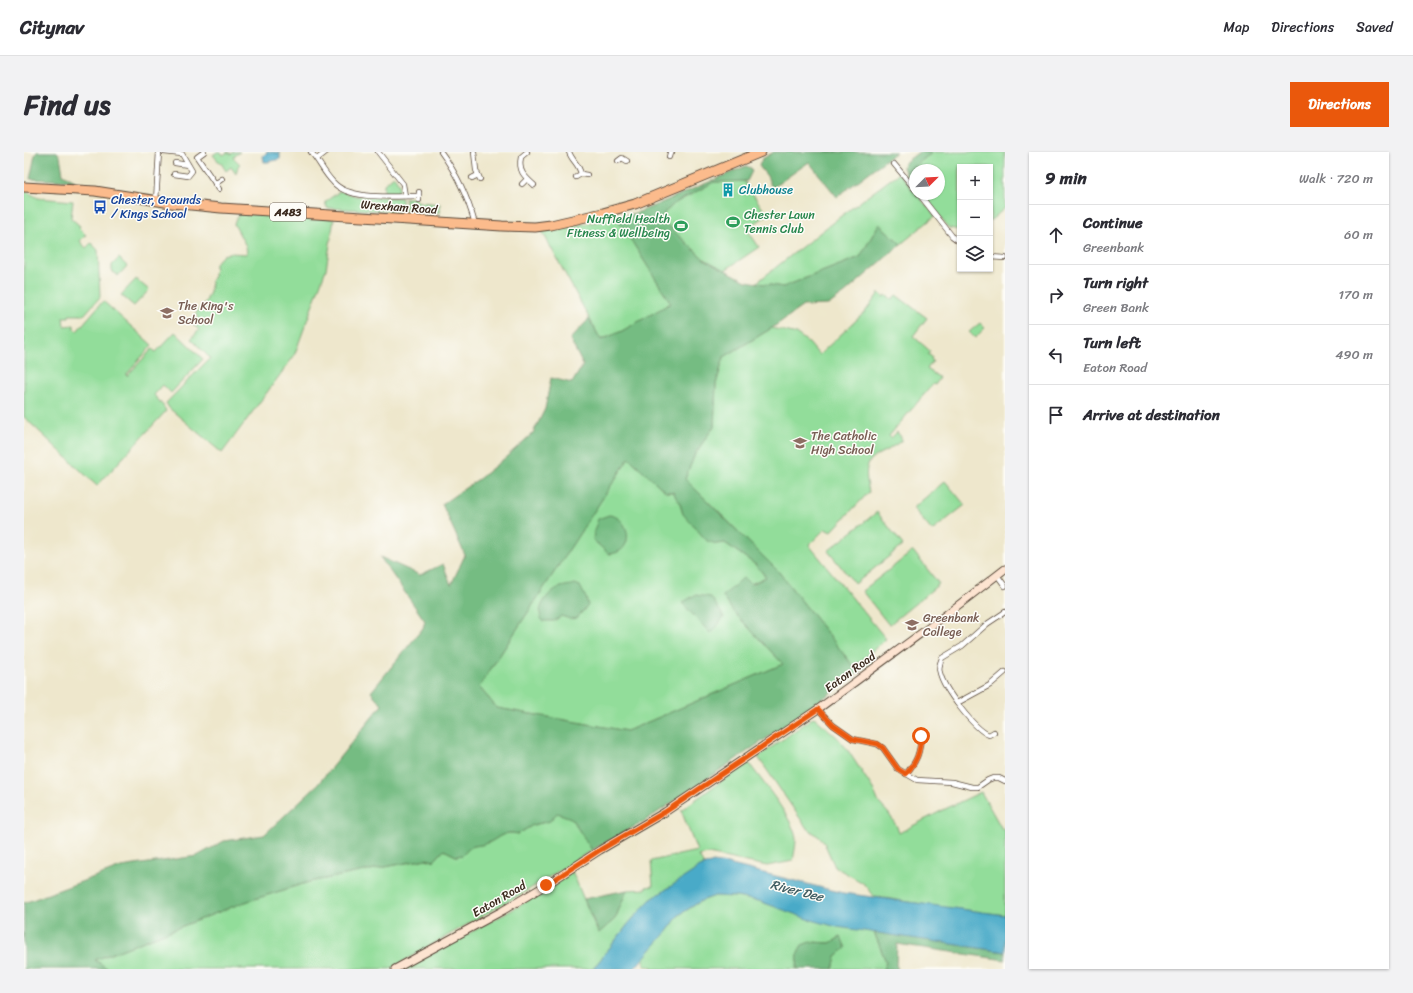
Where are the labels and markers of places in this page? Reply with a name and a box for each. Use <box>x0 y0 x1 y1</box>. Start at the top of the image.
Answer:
place label: Clubhouse <box>739 179 793 201</box>
building icon: Clubhouse <box>720 182 736 198</box>
place label: Chester, Grounds / Kings School <box>111 189 202 225</box>
bus stop icon: Chester, Grounds / Kings School <box>92 199 108 215</box>
place label: Chester Lawn Tennis Club <box>744 204 815 240</box>
place label: Nuffield Health Fitness & Wellbeing <box>567 208 670 244</box>
sports icon: Chester Lawn Tennis Club <box>725 214 741 230</box>
sports icon: Nuffield Health Fitness & Wellbeing <box>673 218 689 234</box>
place label: The King's School <box>178 295 234 331</box>
school or university icon: The King's School <box>159 305 175 321</box>
place label: The Catholic High School <box>811 425 877 461</box>
school or university icon: The Catholic High School <box>792 435 808 451</box>
place label: Greenbank College <box>923 607 980 643</box>
school or university icon: Greenbank College <box>904 617 920 633</box>

